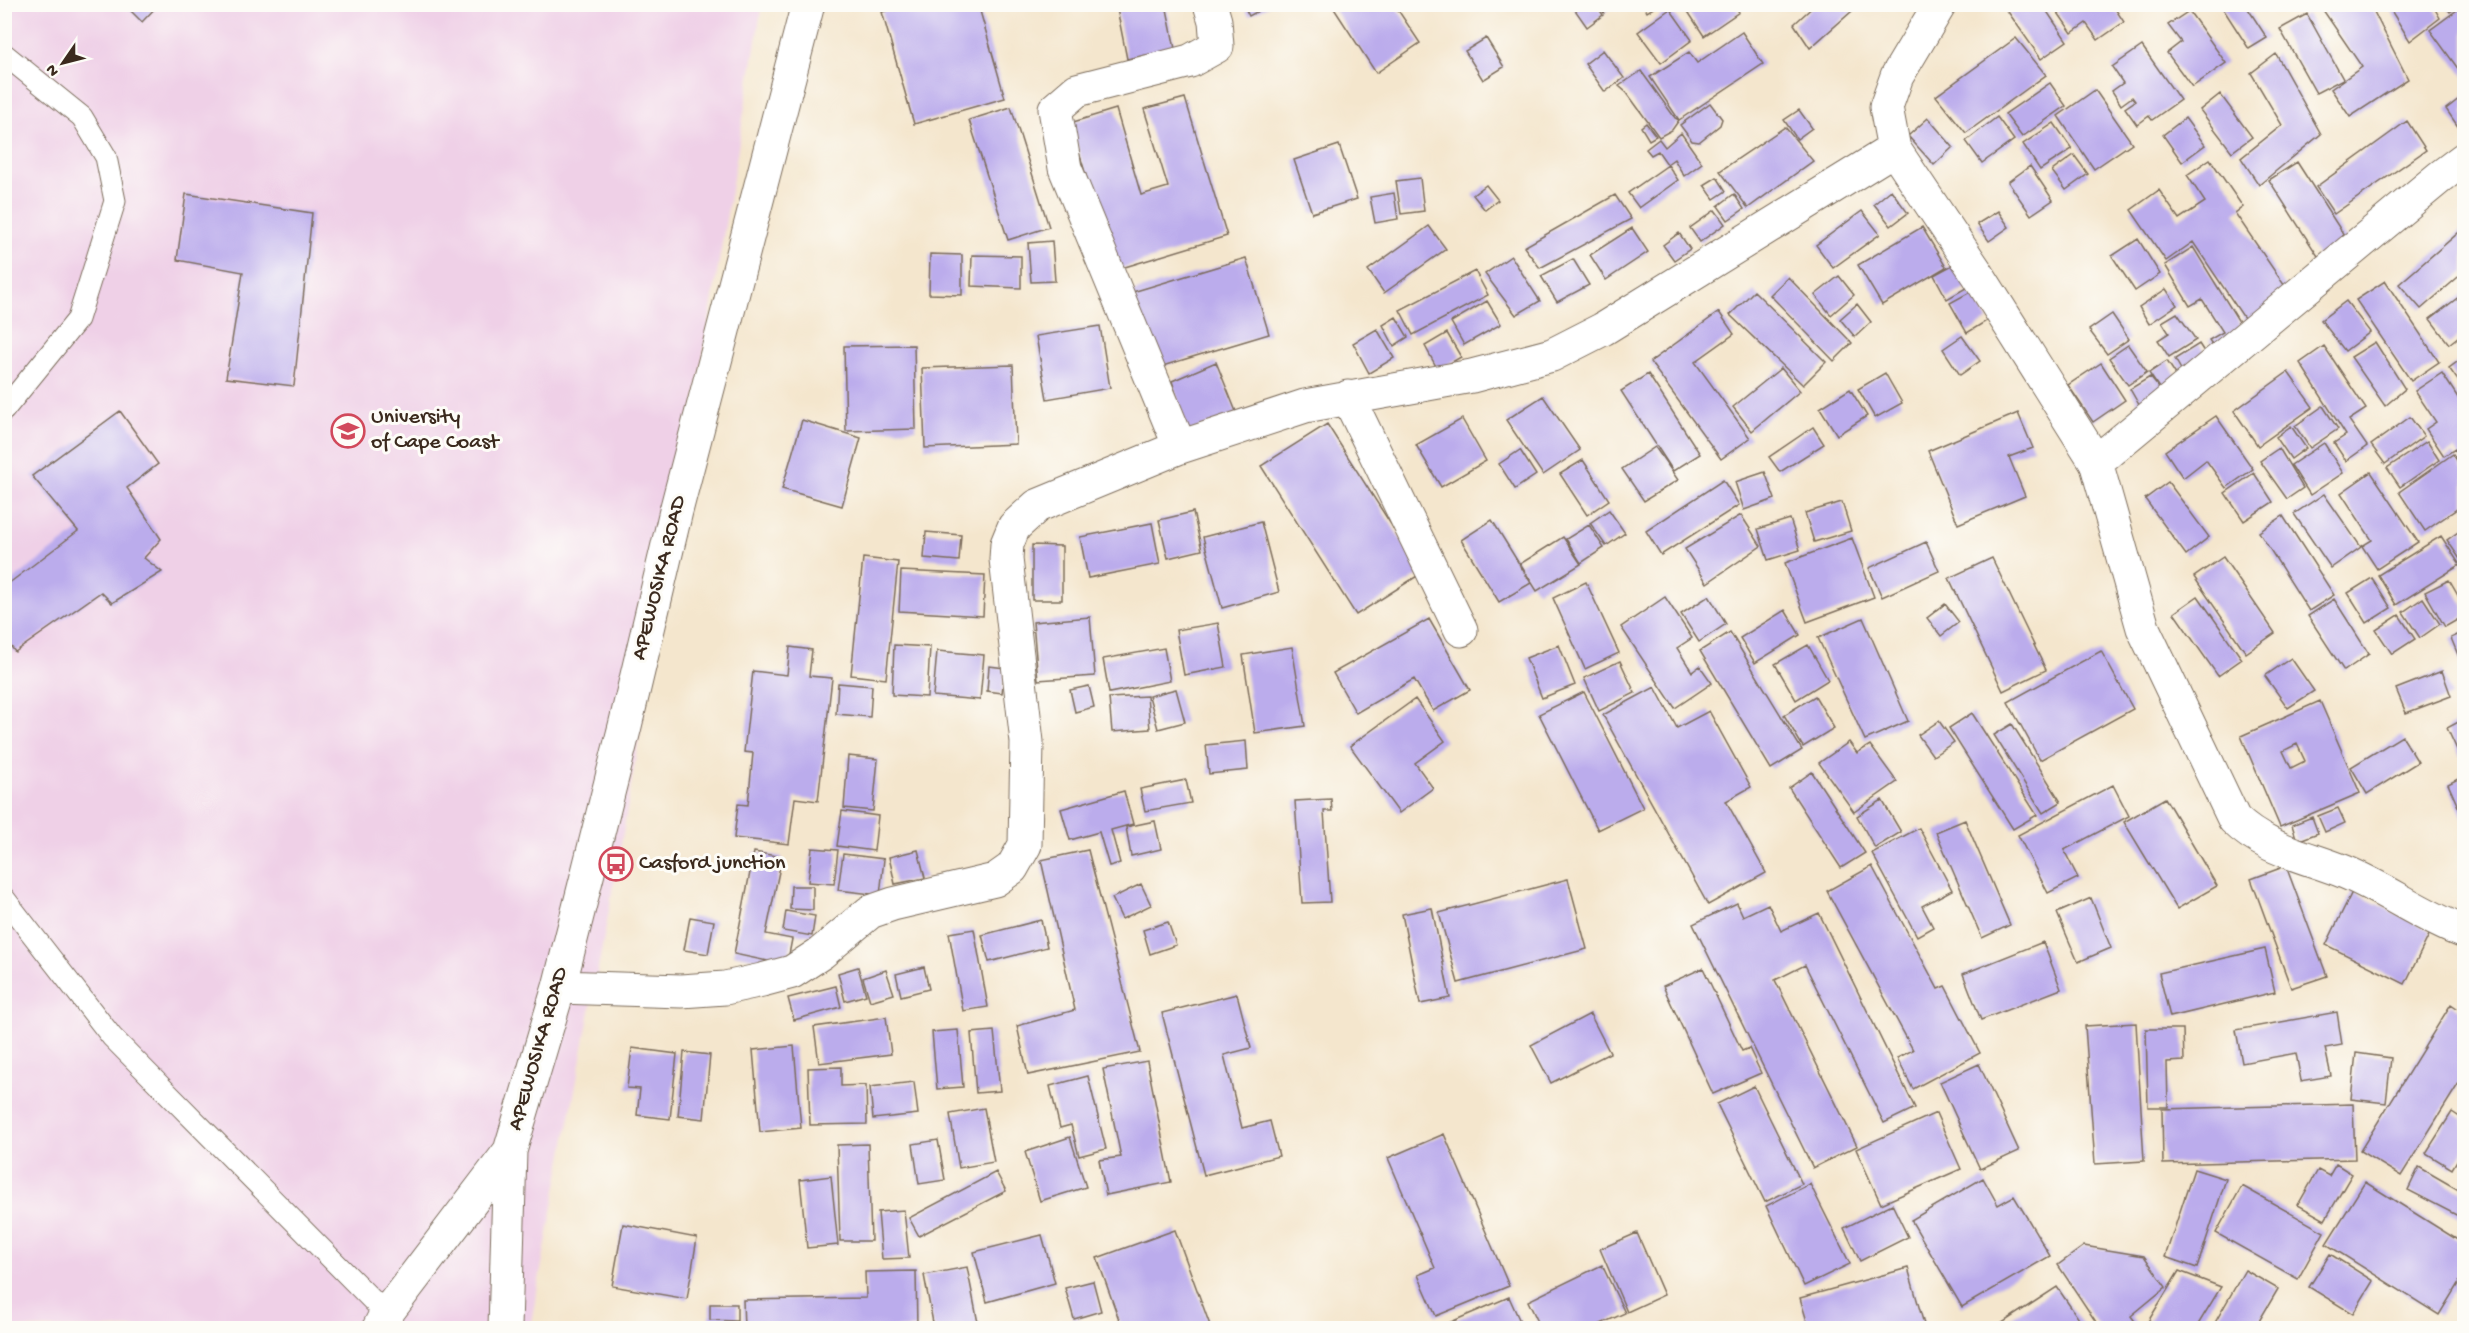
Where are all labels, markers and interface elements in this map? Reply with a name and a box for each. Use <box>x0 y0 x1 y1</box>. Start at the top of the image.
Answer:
north arrow <box>33 33 93 93</box>
text: N <box>42 59 64 79</box>
place label: University of Cape Coast <box>371 405 501 456</box>
school or university icon: University of Cape Coast <box>330 413 366 449</box>
street label: APEWOSIKA ROAD <box>627 492 693 663</box>
bus stop icon: Casford junction <box>598 846 634 882</box>
place label: Casford junction <box>639 851 786 877</box>
street label: APEWOSIKA ROAD <box>503 964 575 1134</box>

